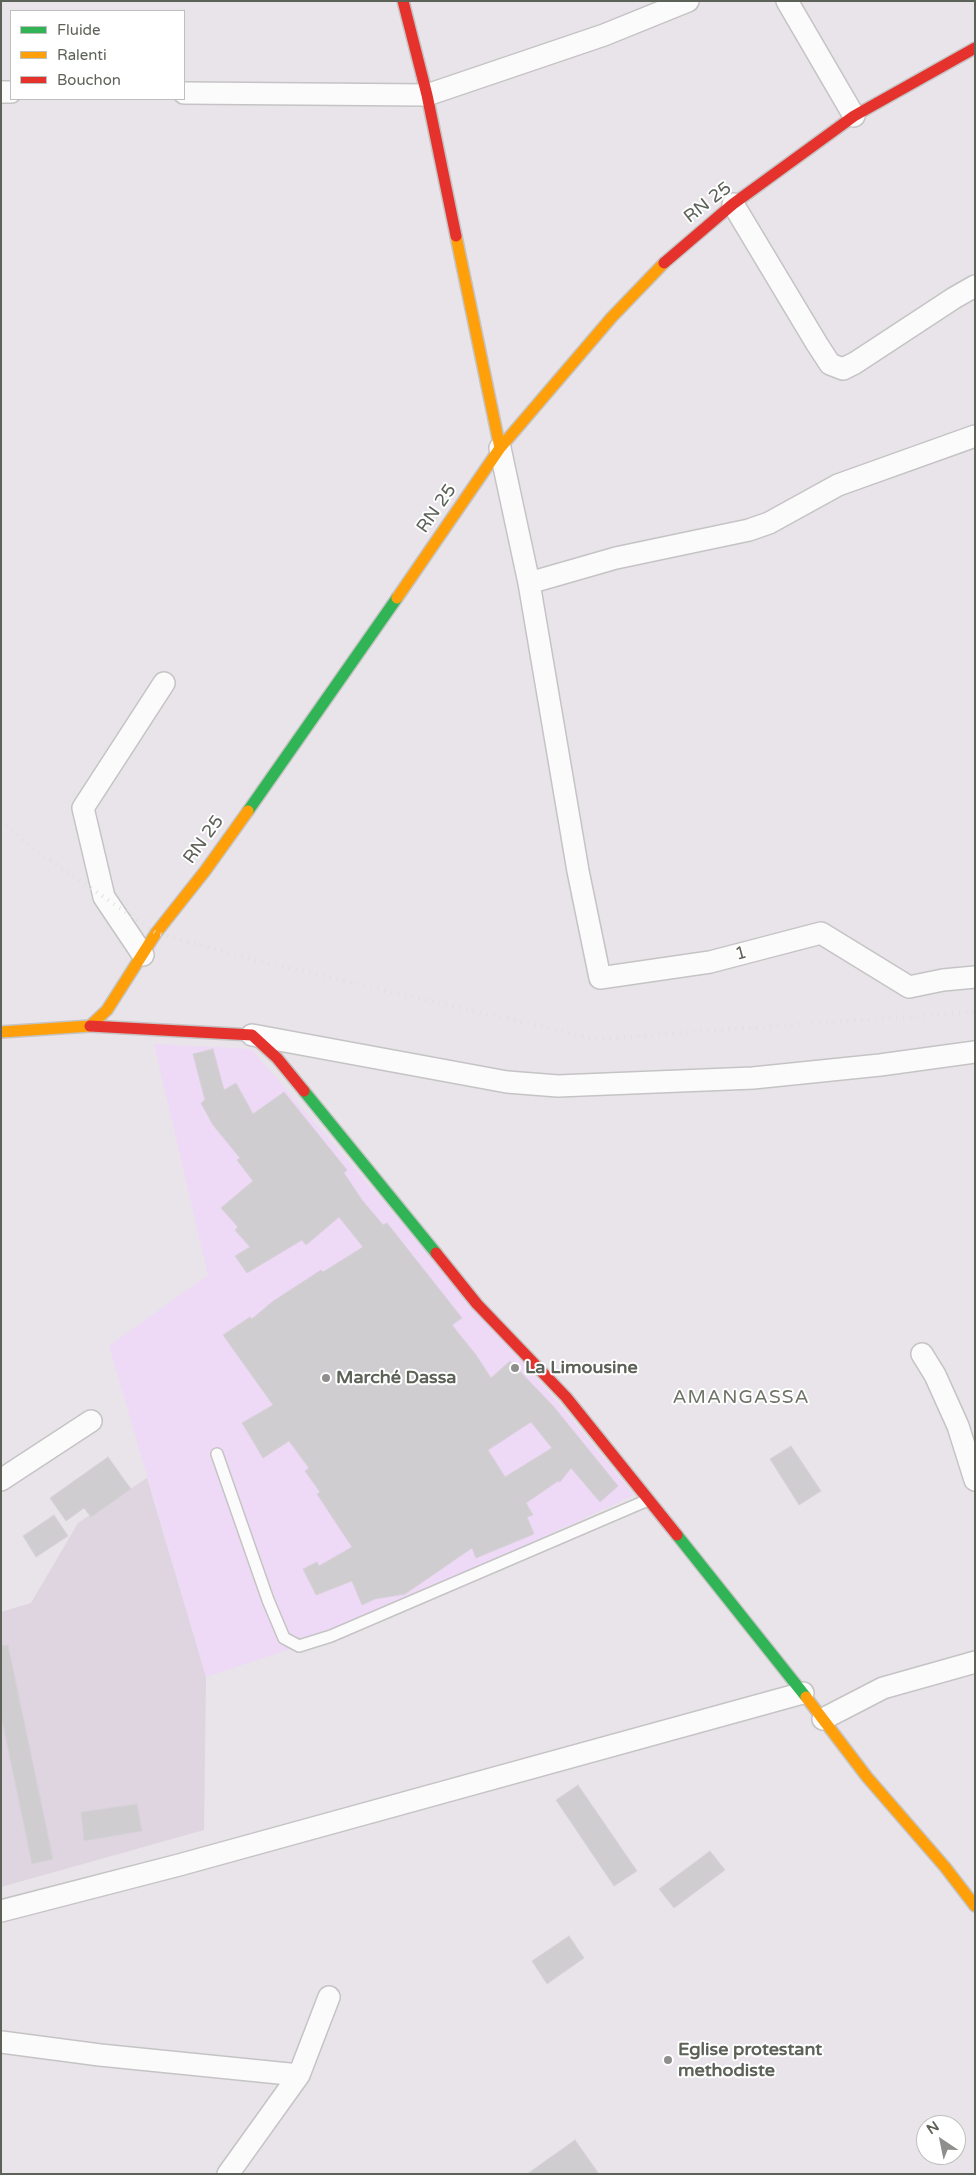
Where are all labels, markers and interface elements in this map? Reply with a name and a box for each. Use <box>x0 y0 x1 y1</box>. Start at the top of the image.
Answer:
legend <box>10 10 185 100</box>
text: Fluide <box>57 21 101 39</box>
text: Ralenti <box>57 46 107 64</box>
text: Bouchon <box>57 71 121 89</box>
street label: RN 25 <box>680 178 736 228</box>
street label: RN 25 <box>413 480 461 538</box>
street label: RN 25 <box>179 812 229 868</box>
street label: 1 <box>733 942 749 966</box>
place label: La Limousine <box>525 1357 638 1379</box>
marker: La Limousine <box>509 1362 521 1374</box>
place label: Marché Dassa <box>336 1367 456 1389</box>
marker: Marché Dassa <box>320 1372 332 1384</box>
district label: AMANGASSA <box>671 1387 811 1409</box>
place label: Eglise protestant methodiste <box>678 2039 822 2082</box>
marker: Eglise protestant methodiste <box>662 2054 674 2066</box>
north arrow <box>916 2115 966 2165</box>
text: N <box>923 2118 942 2138</box>

